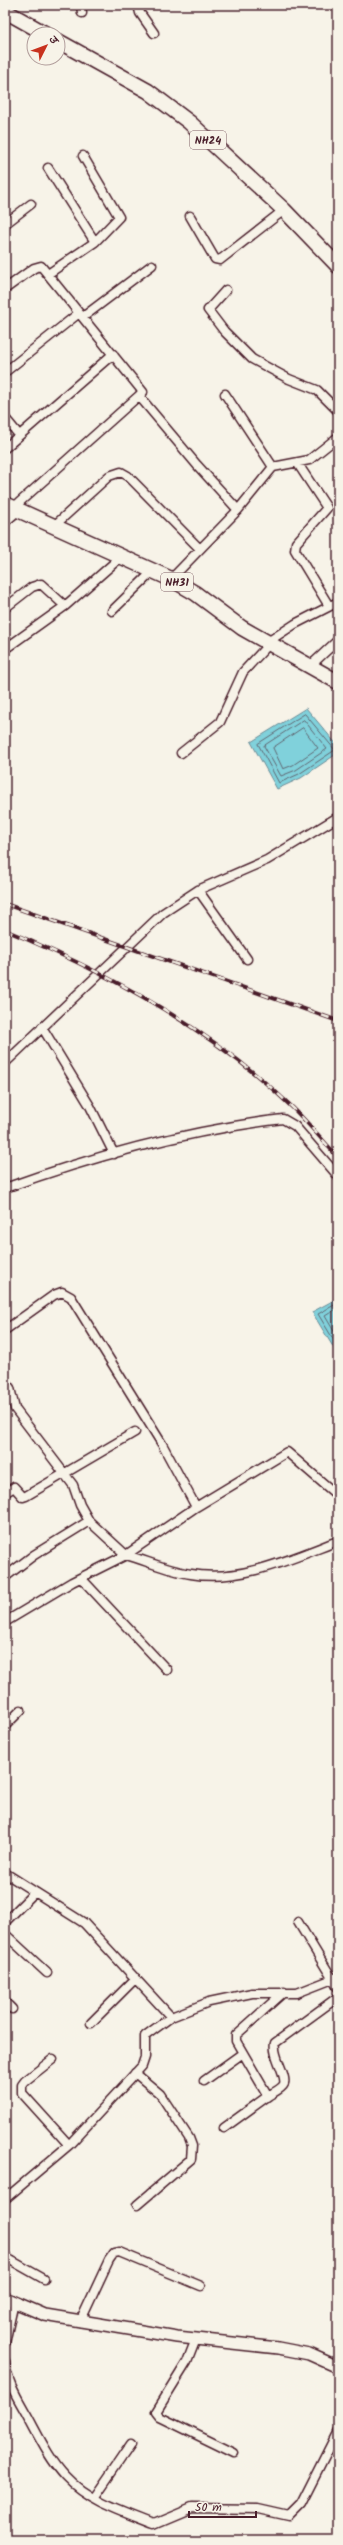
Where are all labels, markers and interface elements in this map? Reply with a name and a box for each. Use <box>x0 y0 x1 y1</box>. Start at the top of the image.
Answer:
north arrow <box>26 26 66 66</box>
text: उ <box>44 31 63 50</box>
road number: NH24 <box>190 131 226 149</box>
road number: NH31 <box>161 573 193 591</box>
scale bar <box>189 2493 256 2519</box>
text: 50 m <box>195 2498 222 2517</box>

